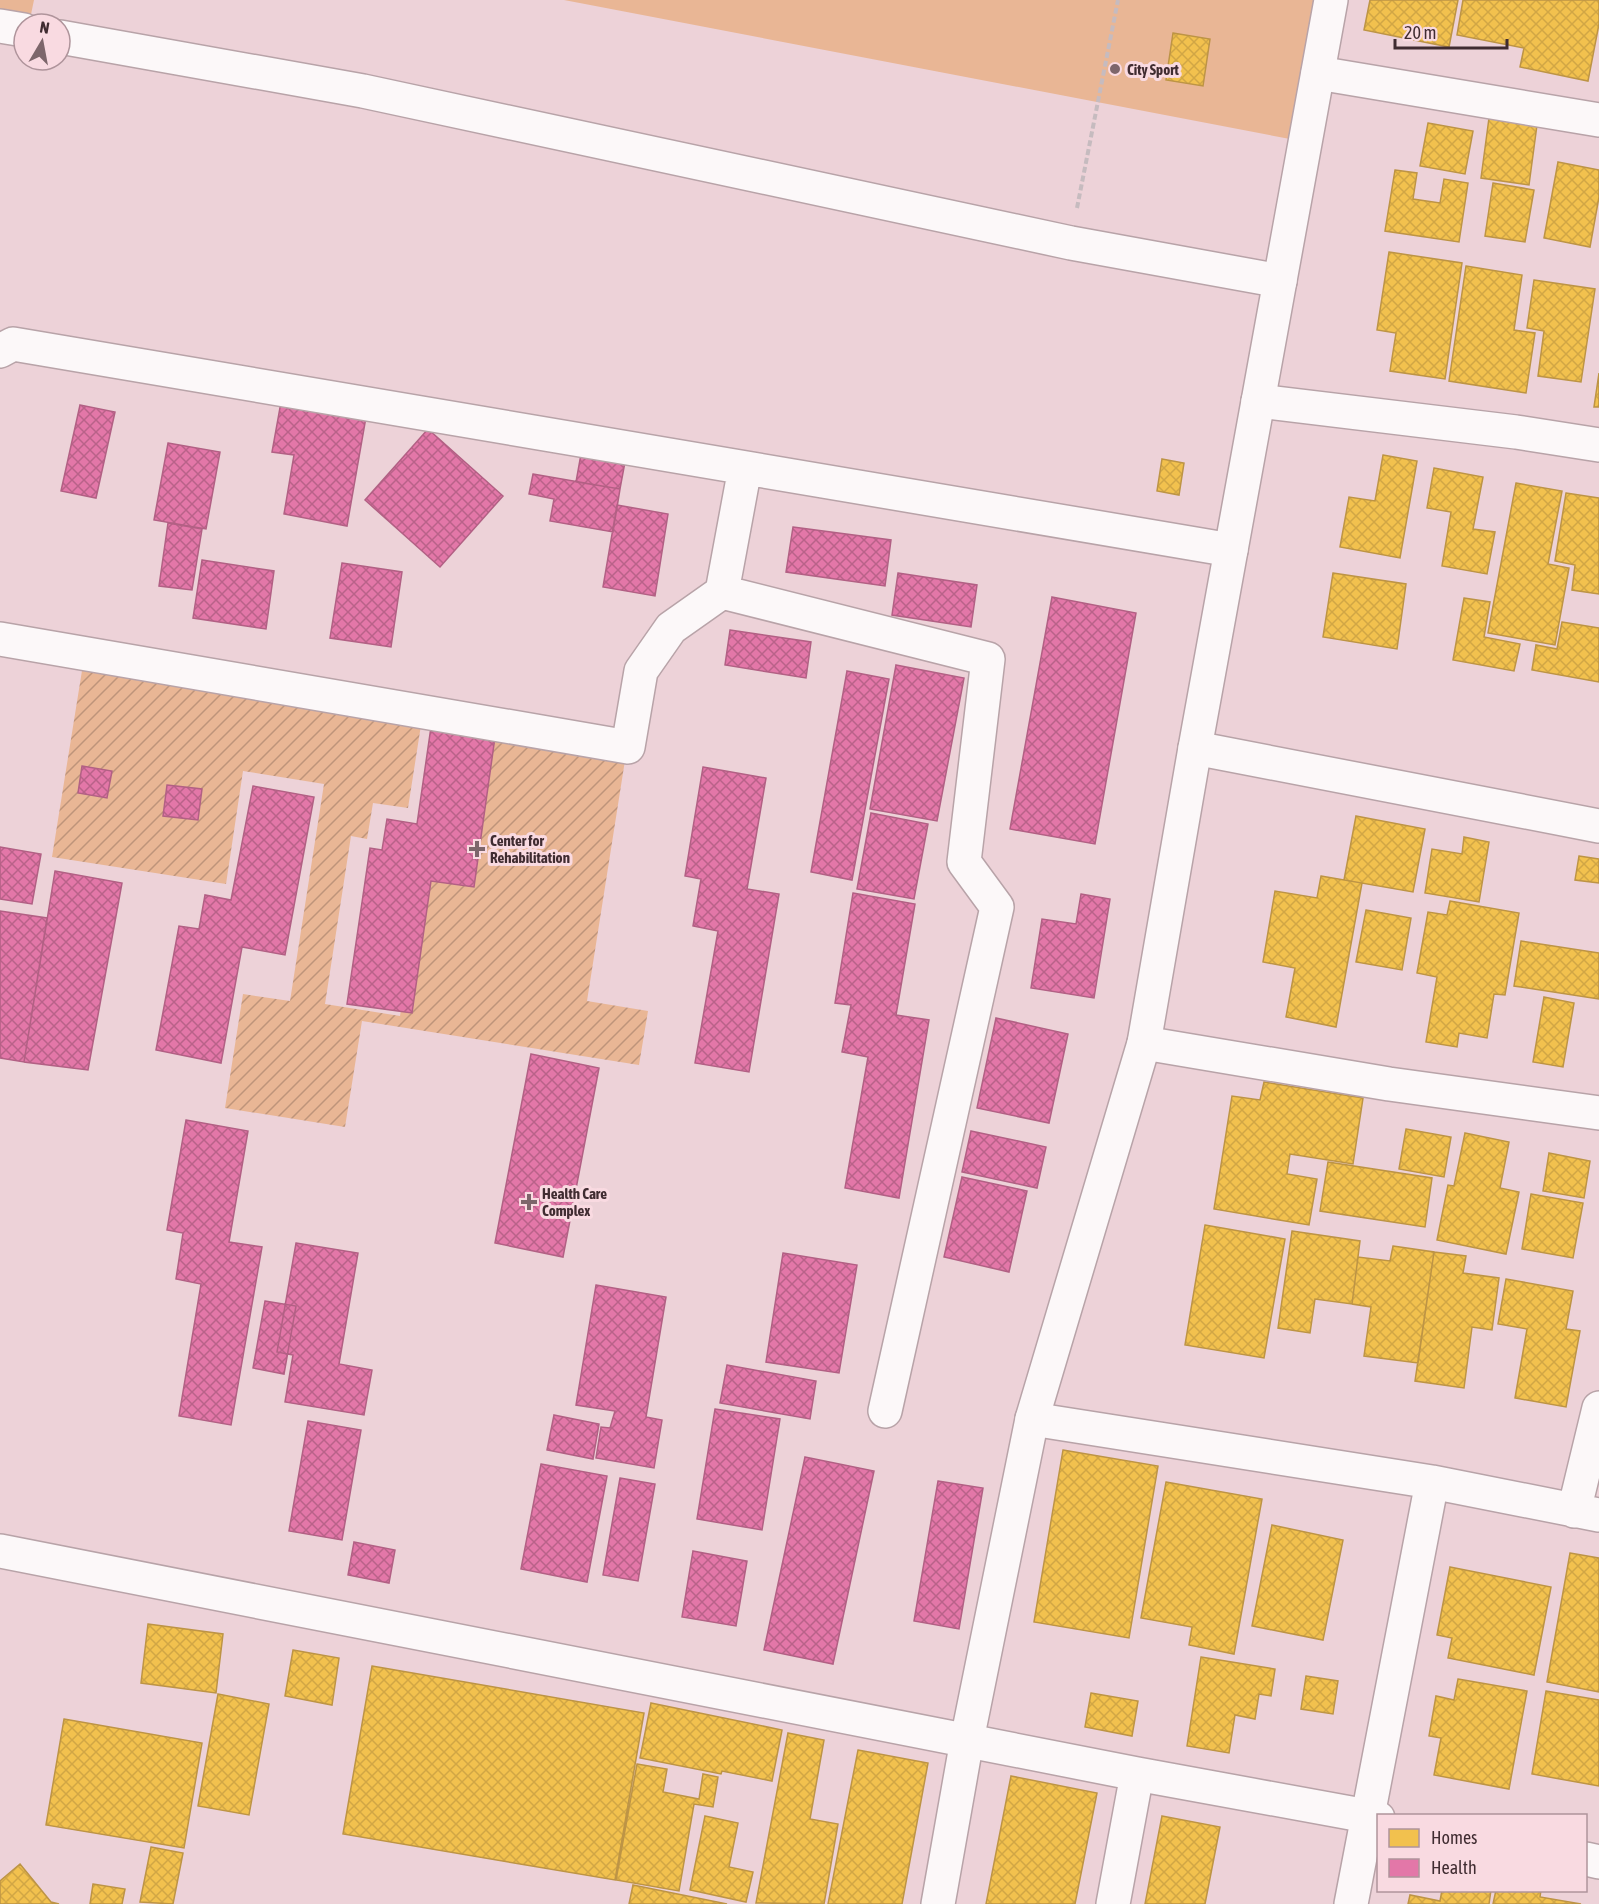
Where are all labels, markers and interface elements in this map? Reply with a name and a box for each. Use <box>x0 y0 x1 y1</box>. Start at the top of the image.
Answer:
north arrow <box>12 12 72 72</box>
scale bar <box>1395 12 1508 50</box>
text: N <box>38 18 51 37</box>
text: 20 m <box>1404 22 1436 43</box>
place label: City Sport <box>1127 61 1179 78</box>
marker: City Sport <box>1108 62 1122 76</box>
place label: Center for Rehabilitation <box>490 832 570 866</box>
marker: Center for Rehabilitation <box>468 840 486 858</box>
place label: Health Care Complex <box>542 1185 607 1219</box>
marker: Health Care Complex <box>520 1193 538 1211</box>
legend <box>1377 1814 1587 1892</box>
text: Homes <box>1431 1827 1477 1848</box>
text: Health <box>1431 1857 1477 1878</box>

